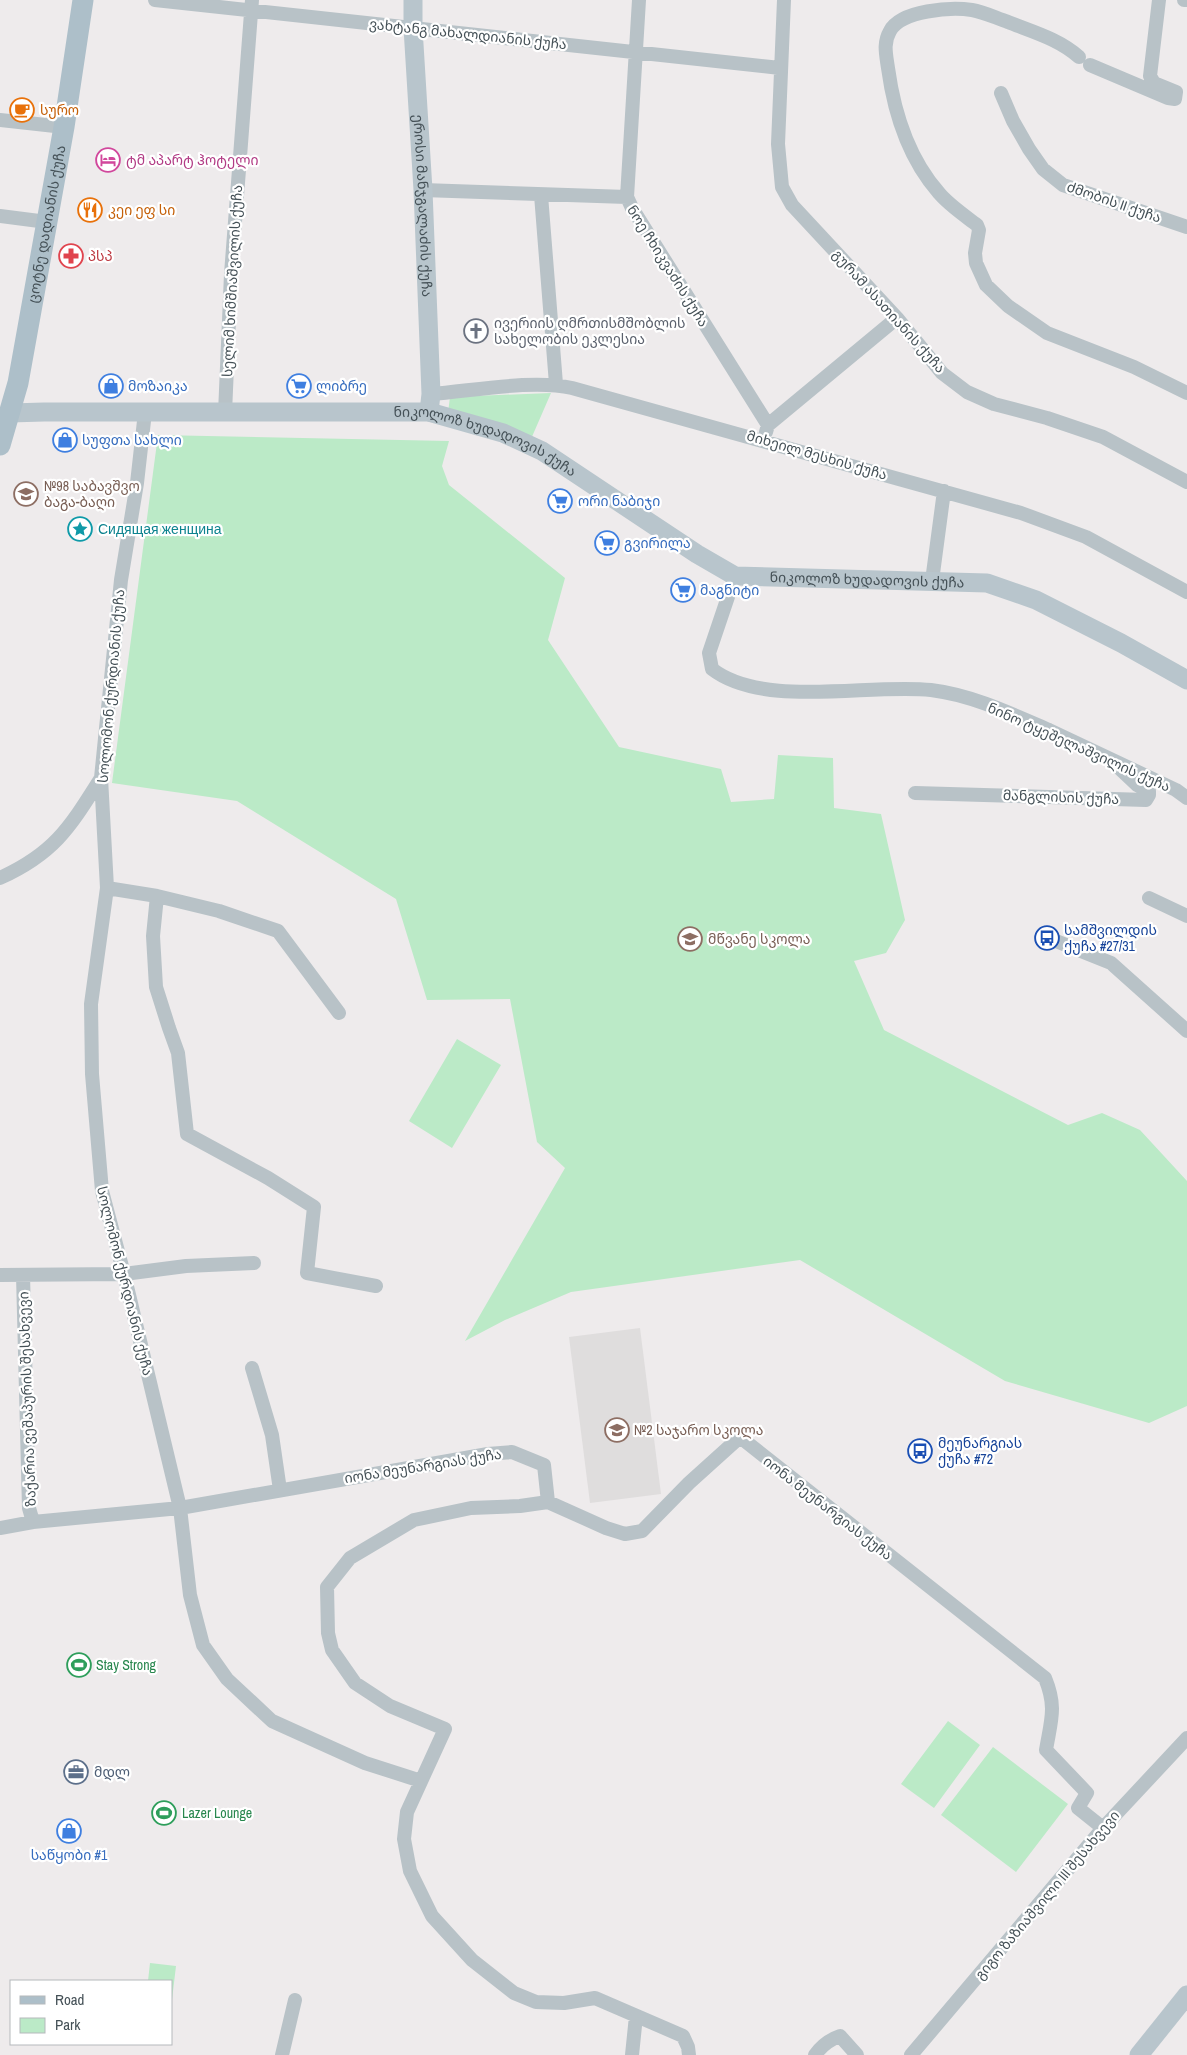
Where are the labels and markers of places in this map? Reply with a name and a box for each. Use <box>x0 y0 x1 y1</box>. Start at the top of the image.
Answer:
cafe icon: სურო <box>9 97 35 123</box>
place label: სურო <box>40 101 79 119</box>
hotel icon: ტმ აპარტ ჰოტელი <box>95 147 121 173</box>
place label: ტმ აპარტ ჰოტელი <box>126 151 258 169</box>
restaurant icon: კეი ეფ სი <box>77 197 103 223</box>
place label: კეი ეფ სი <box>108 201 175 219</box>
pharmacy icon: პსპ <box>58 243 84 269</box>
place label: პსპ <box>88 247 113 265</box>
place label: ივერიის ღმრთისმშობლის სახელობის ეკლესია <box>494 314 685 348</box>
church icon: ივერიის ღმრთისმშობლის სახელობის ეკლესია <box>463 318 489 344</box>
shop icon: მოზაიკა <box>98 373 124 399</box>
supermarket icon: ლიბრე <box>286 373 312 399</box>
place label: მოზაიკა <box>128 377 188 395</box>
place label: ლიბრე <box>316 377 367 395</box>
shop icon: სუფთა სახლი <box>52 427 78 453</box>
place label: სუფთა სახლი <box>82 431 182 449</box>
place label: №98 საბავშვო ბაგა-ბაღი <box>44 477 140 511</box>
school or university icon: №98 საბავშვო ბაგა-ბაღი <box>13 481 39 507</box>
supermarket icon: ორი ნაბიჯი <box>547 488 573 514</box>
place label: ორი ნაბიჯი <box>578 492 660 510</box>
place icon: Сидящая женщина <box>67 516 93 542</box>
place label: Сидящая женщина <box>98 520 222 538</box>
supermarket icon: გვირილა <box>594 530 620 556</box>
place label: გვირილა <box>624 534 691 552</box>
supermarket icon: მაგნიტი <box>670 577 696 603</box>
place label: მაგნიტი <box>700 581 759 599</box>
place label: სამშვილდის ქუჩა #27/31 <box>1064 921 1157 955</box>
bus stop icon: სამშვილდის ქუჩა #27/31 <box>1034 925 1060 951</box>
school or university icon: მწვანე სკოლა <box>677 926 703 952</box>
place label: მწვანე სკოლა <box>708 930 811 948</box>
school or university icon: №2 საჯარო სკოლა <box>604 1417 630 1443</box>
place label: №2 საჯარო სკოლა <box>634 1421 764 1439</box>
place label: მეუნარგიას ქუჩა #72 <box>938 1434 1022 1468</box>
bus stop icon: მეუნარგიას ქუჩა #72 <box>907 1438 933 1464</box>
sports icon: Stay Strong <box>66 1652 92 1678</box>
place label: Stay Strong <box>96 1656 157 1674</box>
office icon: მდლ <box>63 1759 89 1785</box>
place label: მდლ <box>94 1763 130 1781</box>
sports icon: Lazer Lounge <box>151 1800 177 1826</box>
place label: Lazer Lounge <box>182 1804 252 1822</box>
shop icon: საწყობი #1 <box>56 1818 82 1844</box>
place label: საწყობი #1 <box>31 1846 108 1864</box>

